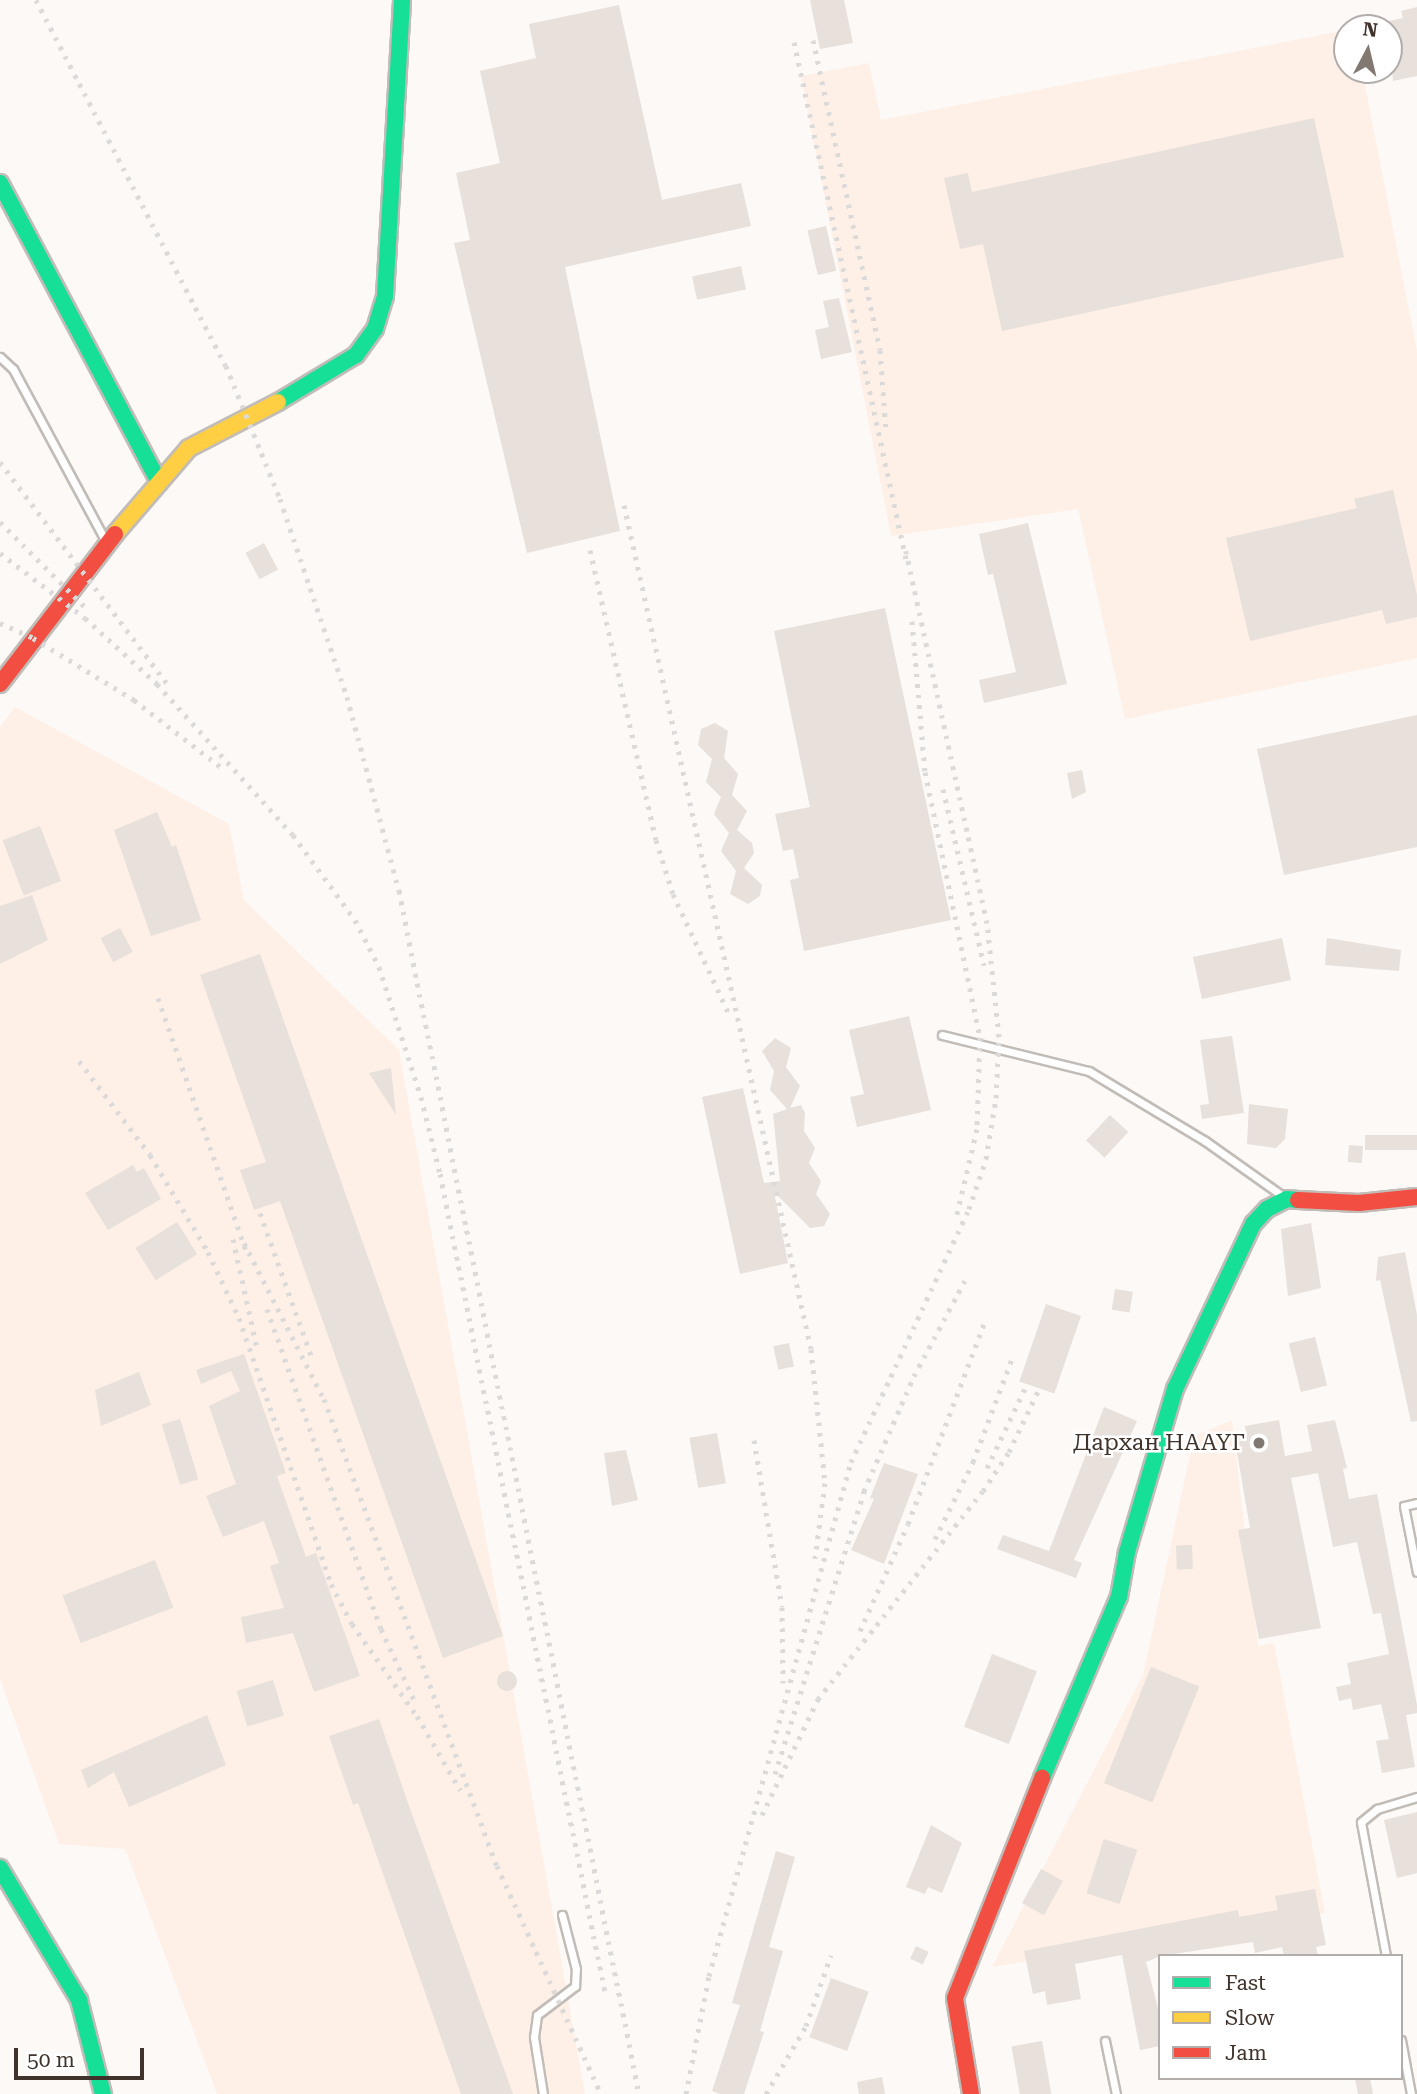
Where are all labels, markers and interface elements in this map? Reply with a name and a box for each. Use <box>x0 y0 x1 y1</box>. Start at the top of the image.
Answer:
north arrow <box>1333 14 1403 84</box>
text: N <box>1362 17 1379 42</box>
place label: Дархан НААҮГ <box>1073 1429 1245 1457</box>
marker: Дархан НААҮГ <box>1251 1435 1267 1451</box>
legend <box>1158 1954 1403 2080</box>
text: Fast <box>1225 1971 1266 1995</box>
text: Slow <box>1225 2006 1274 2030</box>
scale bar <box>18 2035 147 2078</box>
text: Jam <box>1225 2041 1267 2065</box>
text: 50 m <box>27 2048 75 2072</box>

